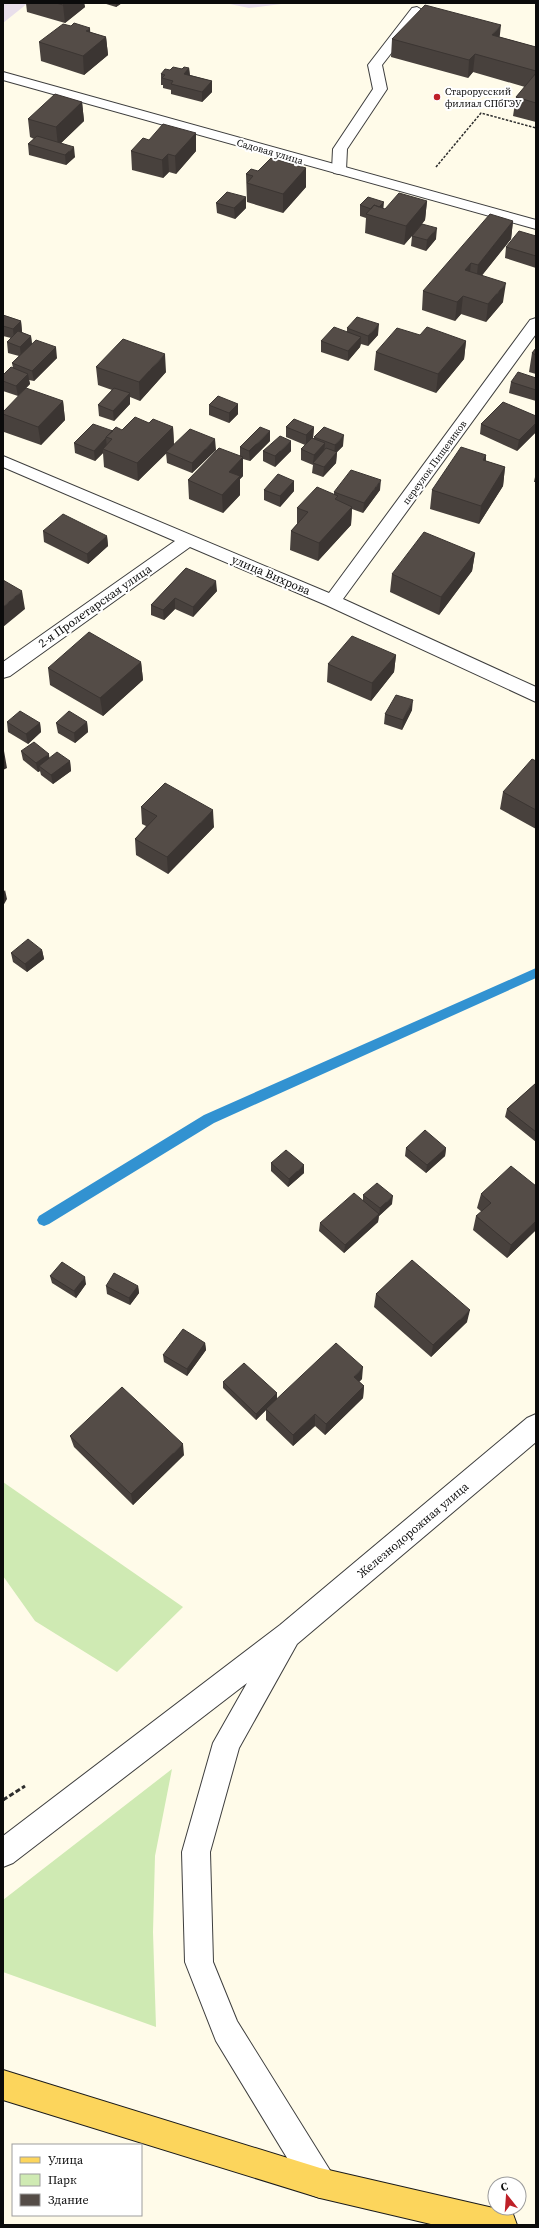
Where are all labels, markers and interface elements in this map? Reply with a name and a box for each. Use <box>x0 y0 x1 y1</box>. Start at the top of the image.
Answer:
place label: Старорусский филиал СПбГЭУ <box>445 85 522 110</box>
marker: Старорусский филиал СПбГЭУ <box>432 92 442 102</box>
street label: Садовая улица <box>235 136 305 167</box>
street label: переулок Пищевиков <box>399 418 469 507</box>
street label: улица Вихрова <box>229 551 314 599</box>
street label: 2-я Пролетарская улица <box>35 560 155 651</box>
street label: Железнодорожная улица <box>354 1478 473 1581</box>
legend <box>12 2144 142 2216</box>
text: Улица <box>48 2152 84 2168</box>
text: Парк <box>48 2172 77 2188</box>
north arrow <box>487 2176 527 2216</box>
text: С <box>499 2179 510 2195</box>
text: Здание <box>48 2192 89 2208</box>

